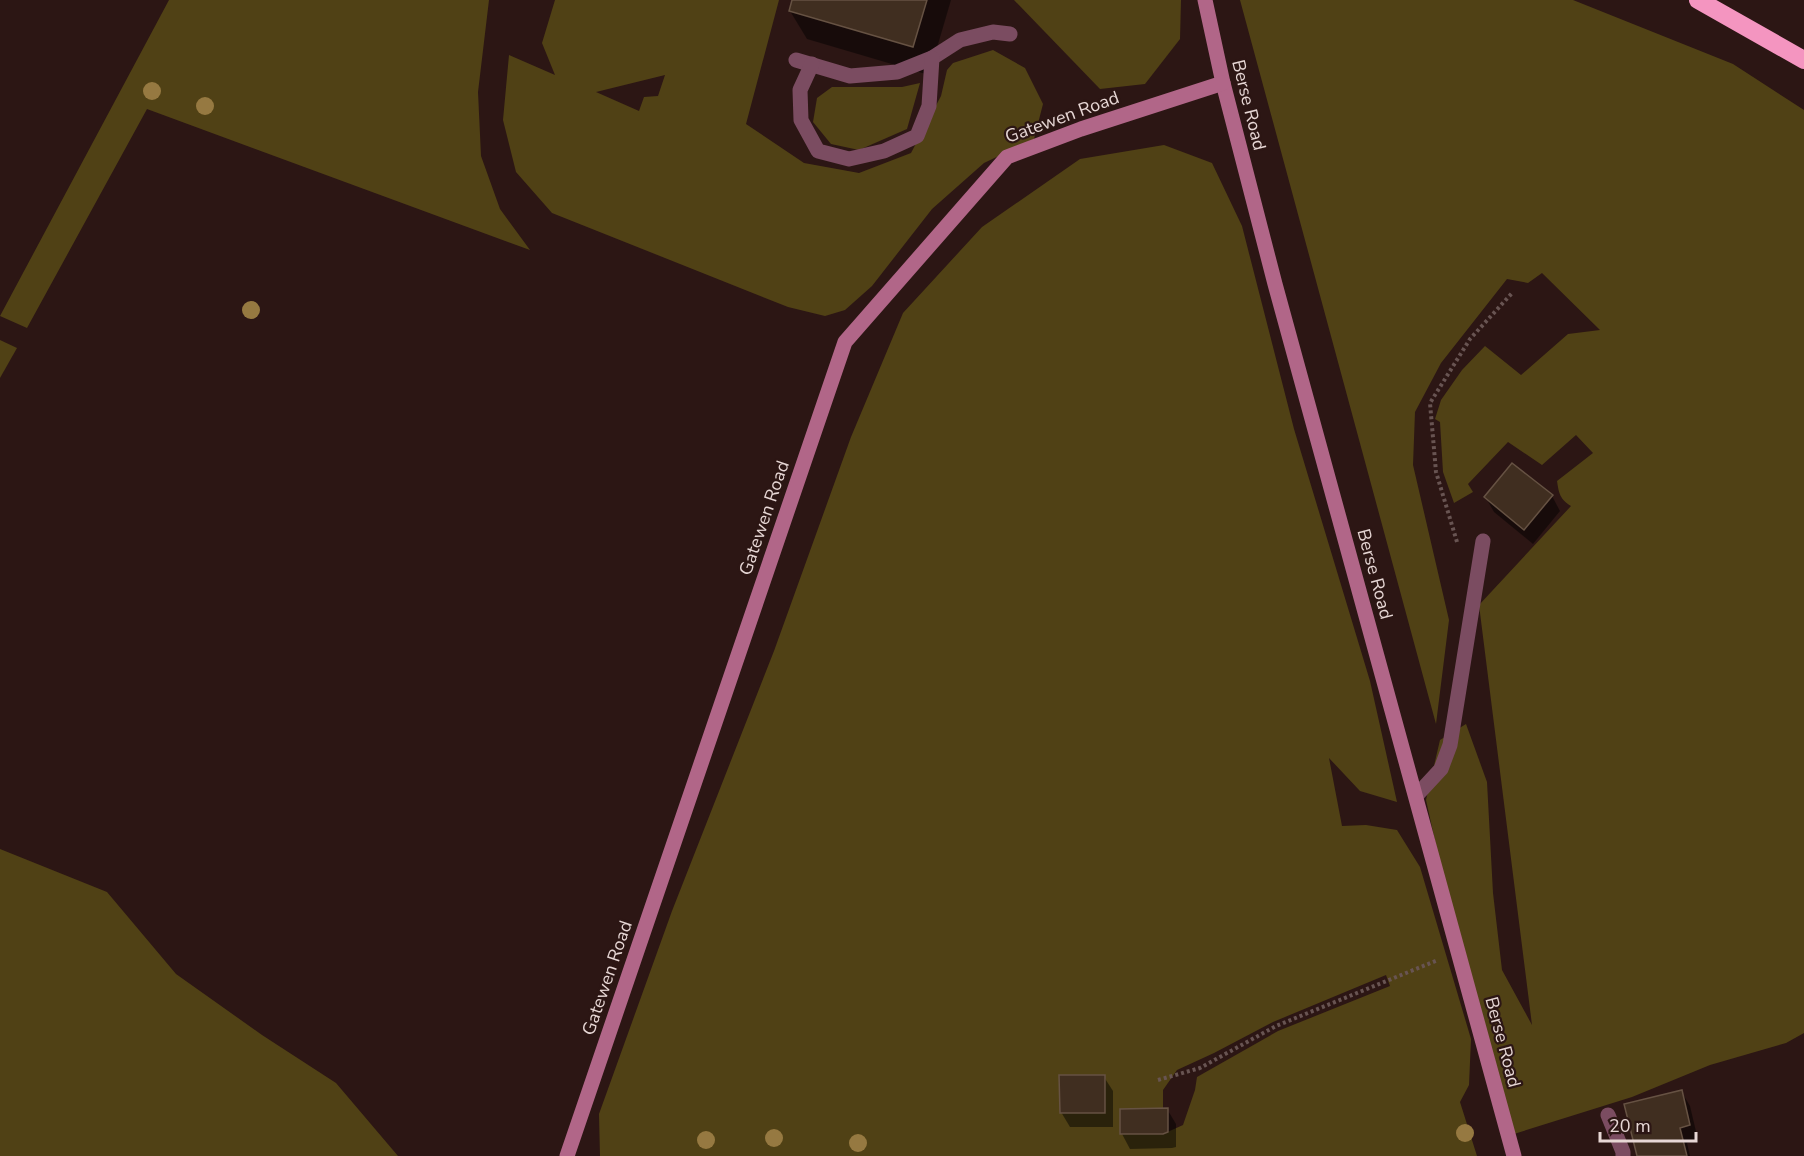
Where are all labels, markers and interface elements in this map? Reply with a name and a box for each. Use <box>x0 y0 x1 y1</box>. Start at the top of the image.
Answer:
street label: Berse Road <box>1226 57 1272 153</box>
street label: Gatewen Road <box>1002 85 1122 149</box>
street label: Gatewen Road <box>733 458 795 578</box>
street label: Berse Road <box>1351 526 1399 622</box>
street label: Gatewen Road <box>576 918 638 1038</box>
street label: Berse Road <box>1479 994 1527 1090</box>
scale bar <box>1600 1105 1696 1143</box>
text: 20 m <box>1609 1114 1651 1138</box>

